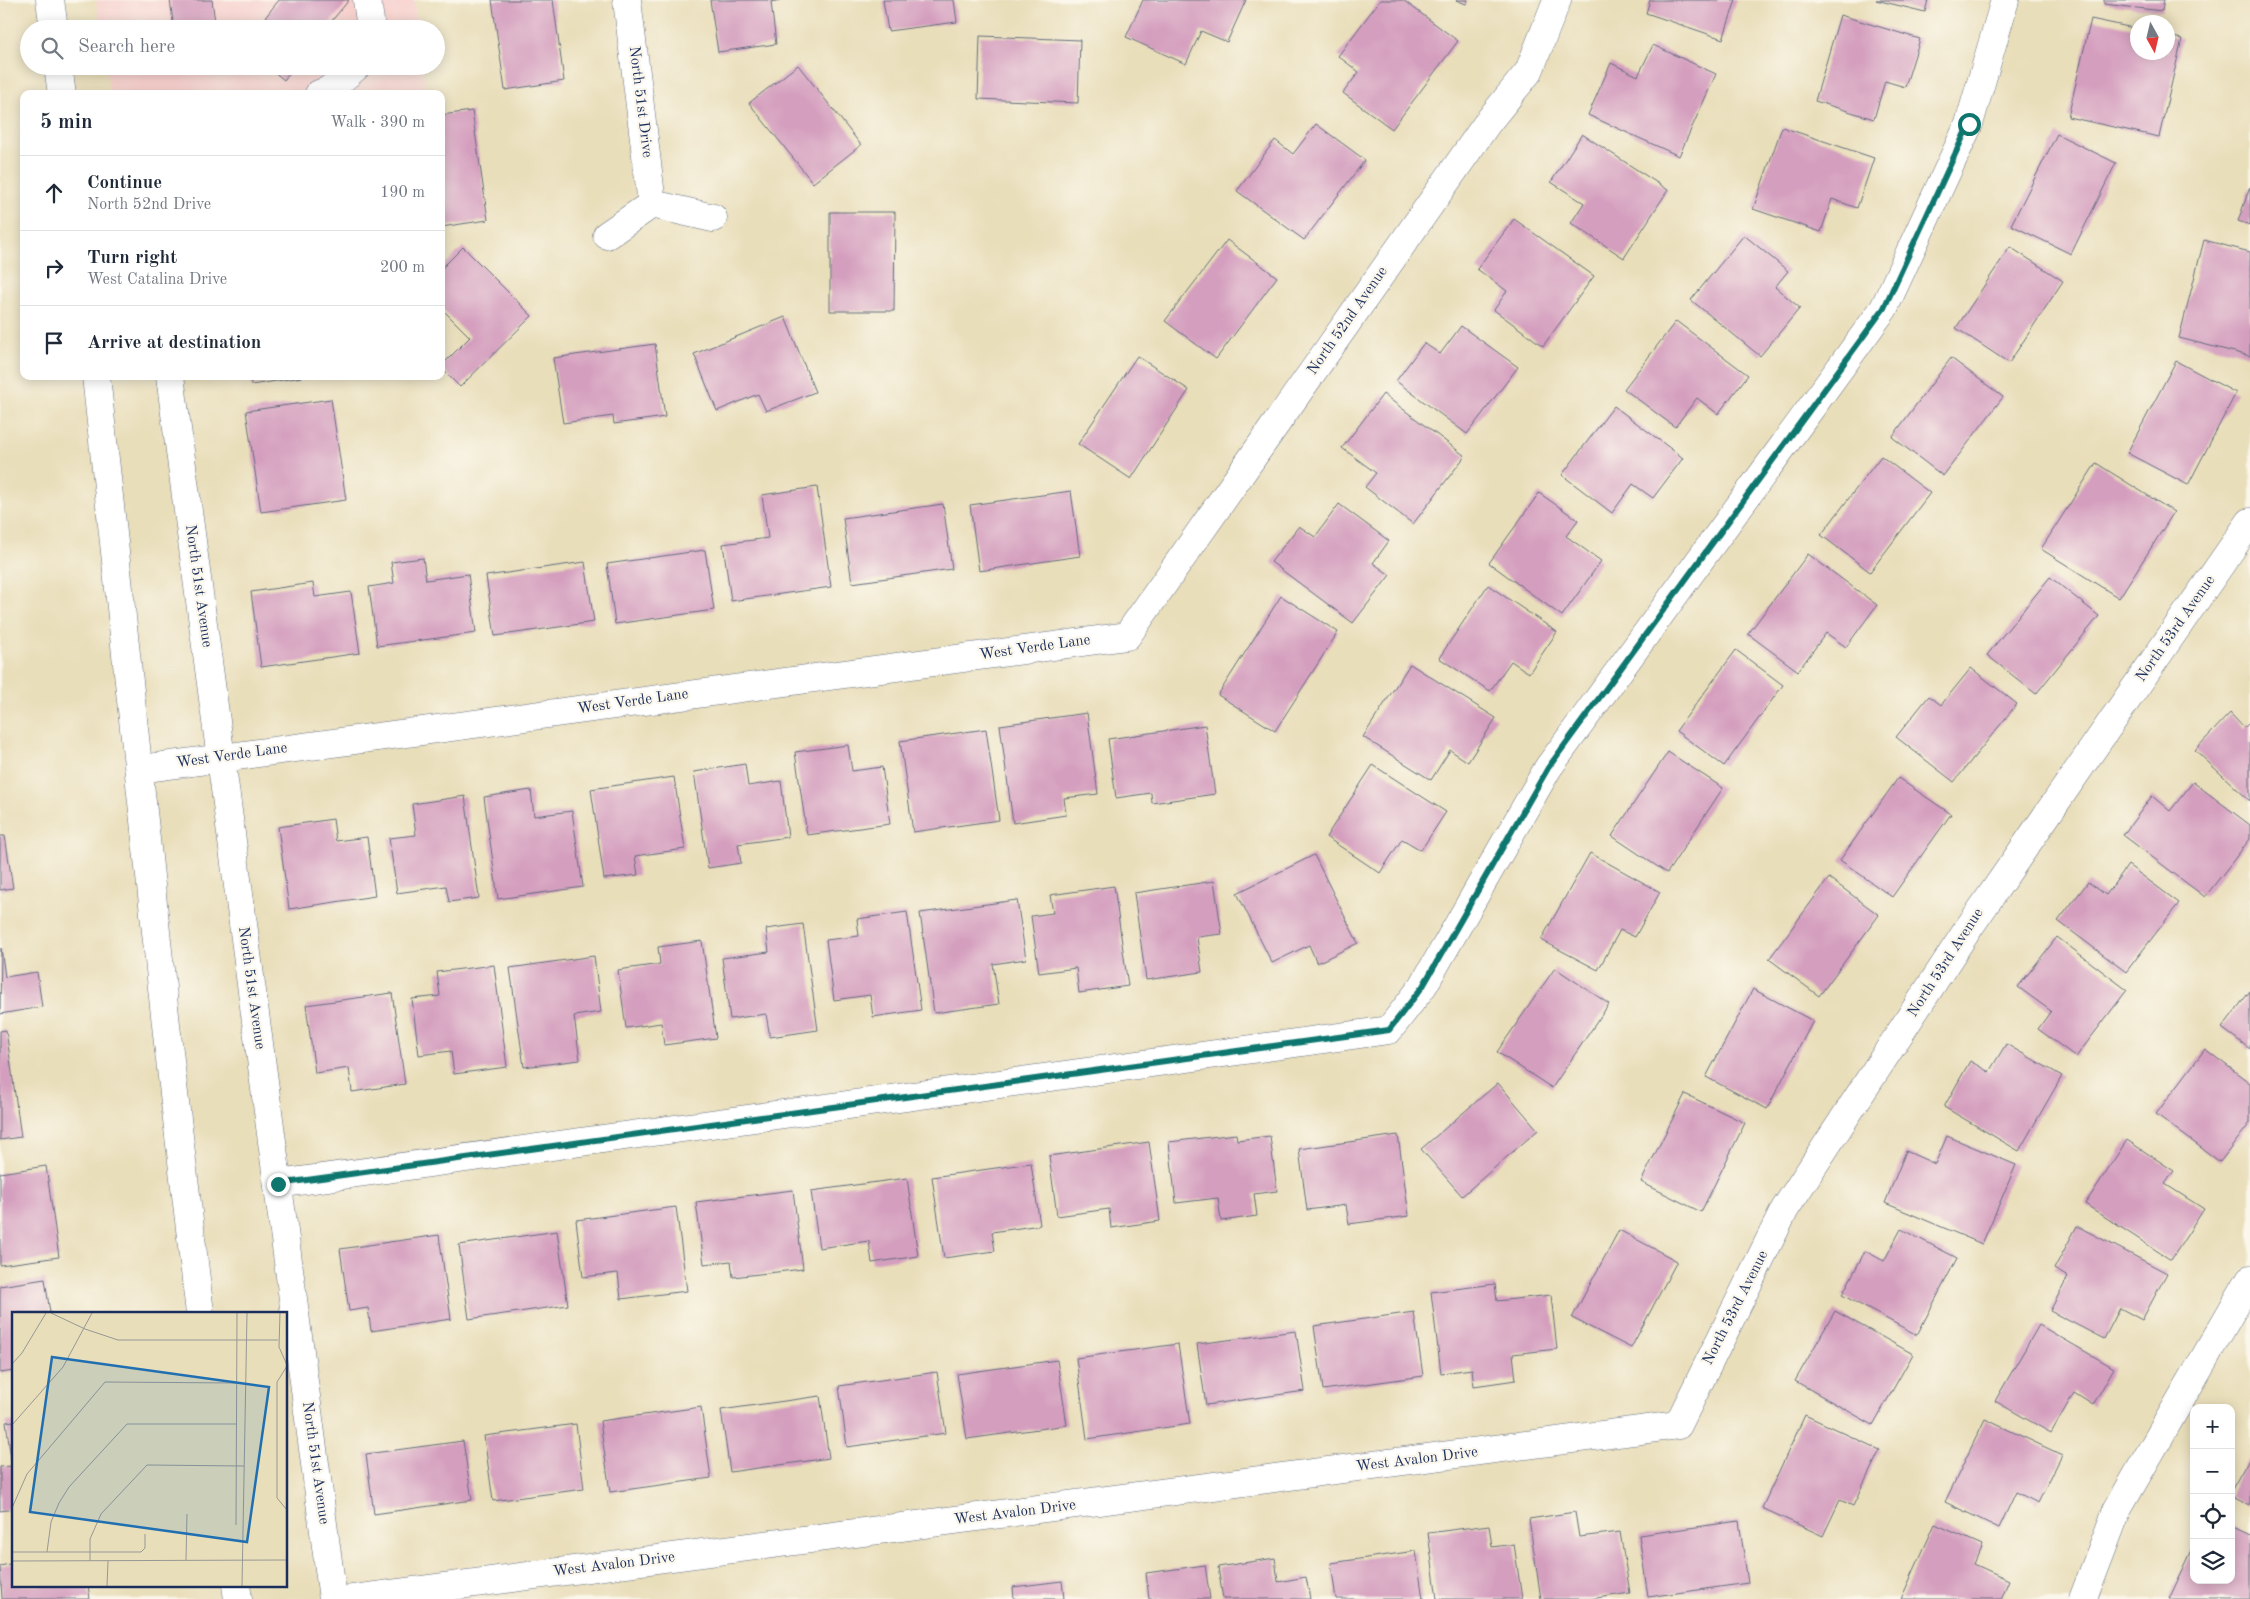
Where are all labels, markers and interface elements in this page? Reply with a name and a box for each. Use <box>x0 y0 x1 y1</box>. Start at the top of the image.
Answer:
north arrow <box>2130 15 2175 60</box>
search box <box>20 20 445 75</box>
icon: search <box>38 34 66 62</box>
text: Search here <box>78 38 175 57</box>
street label: North 51st Drive <box>626 45 654 159</box>
text: 5 min <box>40 112 93 133</box>
route start <box>1958 113 1981 136</box>
text: Walk · 390 m <box>330 115 425 131</box>
text: Continue <box>87 174 162 193</box>
icon: ahead <box>40 179 68 207</box>
text: 190 m <box>380 185 425 201</box>
text: North 52nd Drive <box>87 197 211 213</box>
text: Turn right <box>87 249 177 268</box>
icon: right <box>40 254 68 282</box>
text: 200 m <box>380 260 425 276</box>
street label: North 52nd Avenue <box>1305 264 1391 378</box>
text: West Catalina Drive <box>87 272 227 288</box>
icon: arrive <box>40 329 68 357</box>
text: Arrive at destination <box>87 334 261 353</box>
street label: North 51st Avenue <box>182 524 214 648</box>
street label: North 53rd Avenue <box>2134 573 2218 685</box>
street label: West Verde Lane <box>978 633 1092 663</box>
street label: West Verde Lane <box>576 687 690 717</box>
street label: West Verde Lane <box>175 741 289 771</box>
street label: North 53rd Avenue <box>1905 906 1987 1020</box>
street label: North 51st Avenue <box>235 926 267 1050</box>
route end <box>267 1173 290 1196</box>
street label: North 53rd Avenue <box>1701 1248 1771 1368</box>
inset map <box>12 1312 288 1586</box>
street label: North 51st Avenue <box>299 1401 331 1525</box>
map controls <box>2190 1404 2235 1584</box>
button: + <box>2190 1404 2235 1449</box>
street label: West Avalon Drive <box>1355 1445 1479 1475</box>
button: − <box>2190 1449 2235 1494</box>
button: locate <box>2190 1494 2235 1539</box>
street label: West Avalon Drive <box>953 1498 1077 1528</box>
button: layers <box>2190 1539 2235 1584</box>
street label: West Avalon Drive <box>552 1550 676 1580</box>

